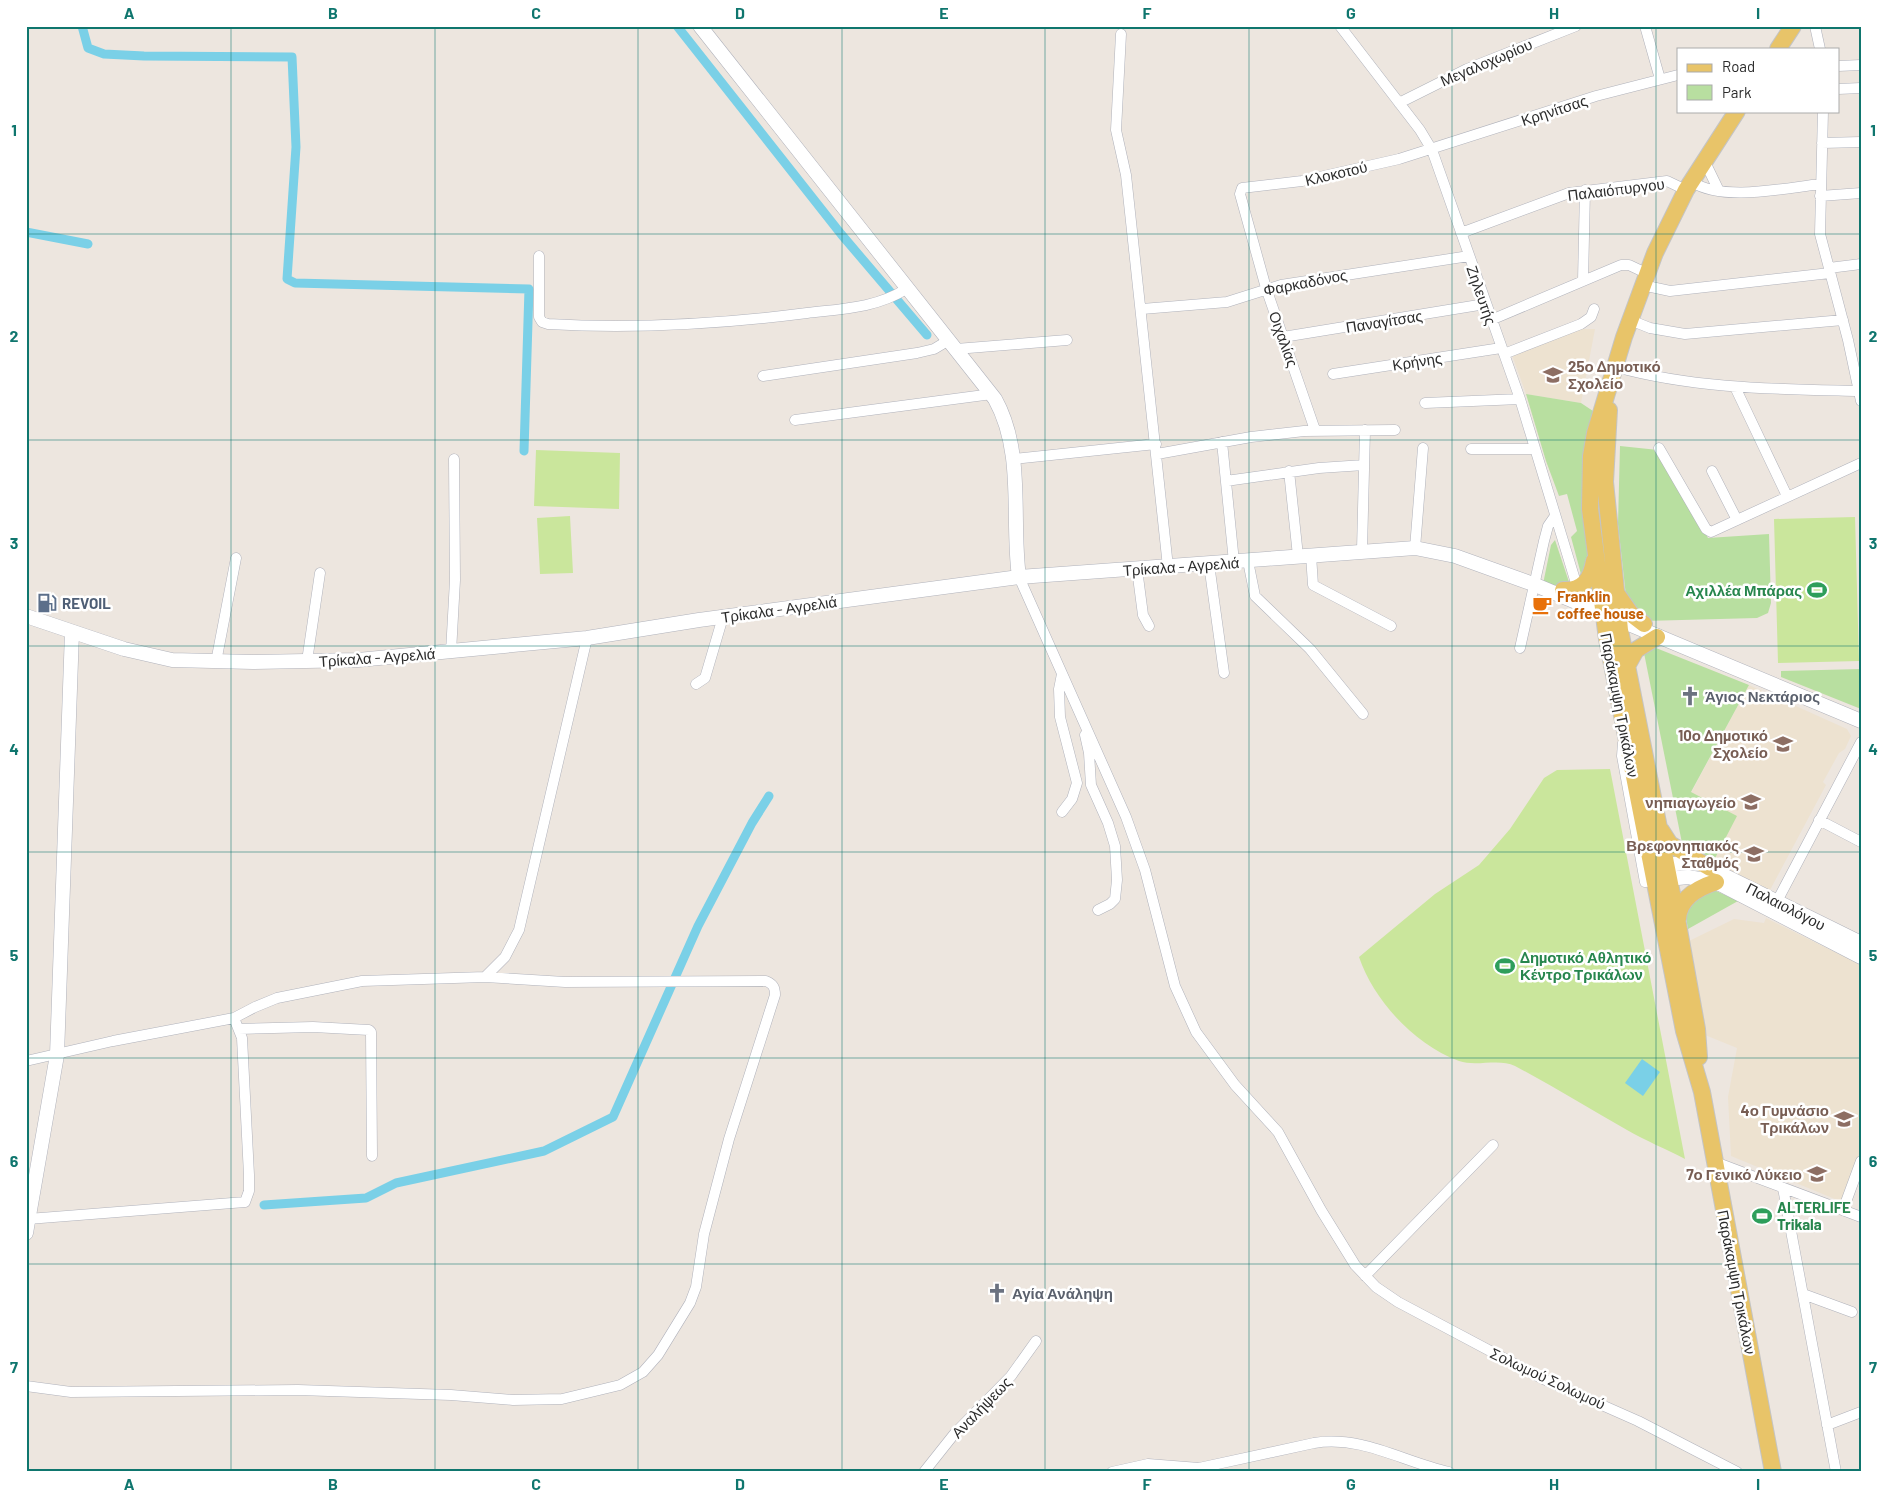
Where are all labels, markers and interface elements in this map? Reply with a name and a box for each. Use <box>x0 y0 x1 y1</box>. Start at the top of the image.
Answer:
text: A <box>124 3 135 22</box>
text: B <box>328 3 338 22</box>
text: C <box>531 3 541 22</box>
text: D <box>735 3 745 22</box>
text: E <box>939 3 949 22</box>
text: F <box>1143 3 1152 22</box>
text: G <box>1346 3 1356 22</box>
text: H <box>1549 3 1559 22</box>
text: I <box>1756 3 1760 22</box>
street label: Μεγαλοχωρίου <box>1437 35 1535 89</box>
legend <box>1677 48 1840 112</box>
text: Road <box>1722 57 1755 75</box>
text: Park <box>1722 83 1752 101</box>
street label: Κρηνίτσας <box>1519 91 1589 129</box>
text: 1 <box>11 120 17 139</box>
text: 1 <box>1870 120 1876 139</box>
street label: Κλοκοτού <box>1303 157 1369 189</box>
street label: Παλαιόπυργου <box>1566 174 1666 204</box>
street label: Ζηλευτής <box>1463 263 1501 327</box>
street label: Φαρκαδόνος <box>1262 265 1348 299</box>
street label: Παναγίτσας <box>1344 306 1424 336</box>
street label: Οιχαλίας <box>1266 309 1302 369</box>
text: 2 <box>10 326 19 345</box>
text: 2 <box>1869 326 1878 345</box>
street label: Κρήνης <box>1391 348 1443 374</box>
place label: 25ο Δημοτικό Σχολείο <box>1568 357 1661 392</box>
school or university icon: 25ο Δημοτικό Σχολείο <box>1542 364 1564 386</box>
text: 3 <box>10 533 18 552</box>
text: 3 <box>1869 533 1877 552</box>
street label: Τρίκαλα - Αγρελιά <box>1122 553 1240 579</box>
sports icon: Αχιλλέα Μπάρας <box>1806 579 1828 601</box>
place label: Αχιλλέα Μπάρας <box>1685 581 1802 599</box>
place label: Franklin coffee house <box>1557 587 1644 622</box>
fuel station icon: REVOIL <box>36 592 58 614</box>
street label: Τρίκαλα - Αγρελιά <box>720 592 838 626</box>
place label: REVOIL <box>62 594 111 612</box>
cafe icon: Franklin coffee house <box>1531 594 1553 616</box>
street label: Παράκαμψη Τρικάλων <box>1597 631 1643 779</box>
street label: Τρίκαλα - Αγρελιά <box>318 644 436 670</box>
church icon: Άγιος Νεκτάριος <box>1679 685 1701 707</box>
place label: Άγιος Νεκτάριος <box>1705 687 1820 705</box>
place label: 10ο Δημοτικό Σχολείο <box>1678 726 1768 761</box>
school or university icon: 10ο Δημοτικό Σχολείο <box>1772 733 1794 755</box>
text: 4 <box>9 739 19 758</box>
text: 4 <box>1868 739 1878 758</box>
school or university icon: νηπιαγωγείο <box>1740 791 1762 813</box>
place label: νηπιαγωγείο <box>1645 793 1736 811</box>
place label: Βρεφονηπιακός Σταθμός <box>1626 836 1739 871</box>
school or university icon: Βρεφονηπιακός Σταθμός <box>1743 843 1765 865</box>
street label: Παλαιολόγου <box>1743 878 1829 934</box>
text: 5 <box>10 945 19 964</box>
text: 5 <box>1869 945 1878 964</box>
place label: Δημοτικό Αθλητικό Κέντρο Τρικάλων <box>1520 948 1651 983</box>
sports icon: Δημοτικό Αθλητικό Κέντρο Τρικάλων <box>1494 955 1516 977</box>
place label: 4ο Γυμνάσιο Τρικάλων <box>1741 1101 1829 1136</box>
school or university icon: 4ο Γυμνάσιο Τρικάλων <box>1833 1108 1855 1130</box>
text: 6 <box>10 1151 19 1170</box>
text: 6 <box>1869 1151 1878 1170</box>
school or university icon: 7ο Γενικό Λύκειο <box>1806 1163 1828 1185</box>
place label: 7ο Γενικό Λύκειο <box>1686 1165 1802 1183</box>
place label: ALTERLIFE Trikala <box>1777 1198 1851 1233</box>
sports icon: ALTERLIFE Trikala <box>1751 1205 1773 1227</box>
street label: Παράκαμψη Τρικάλων <box>1714 1208 1760 1356</box>
church icon: Αγία Ανάληψη <box>986 1282 1008 1304</box>
place label: Αγία Ανάληψη <box>1012 1284 1113 1302</box>
street label: Σολωμού Σολωμού <box>1488 1343 1608 1413</box>
text: 7 <box>10 1357 18 1376</box>
text: 7 <box>1869 1357 1877 1376</box>
street label: Αναλήψεως <box>947 1373 1015 1441</box>
text: A <box>124 1474 135 1493</box>
text: B <box>328 1474 338 1493</box>
text: C <box>531 1474 541 1493</box>
text: D <box>735 1474 745 1493</box>
text: E <box>939 1474 949 1493</box>
text: F <box>1143 1474 1152 1493</box>
text: G <box>1346 1474 1356 1493</box>
text: H <box>1549 1474 1559 1493</box>
text: I <box>1756 1474 1760 1493</box>

